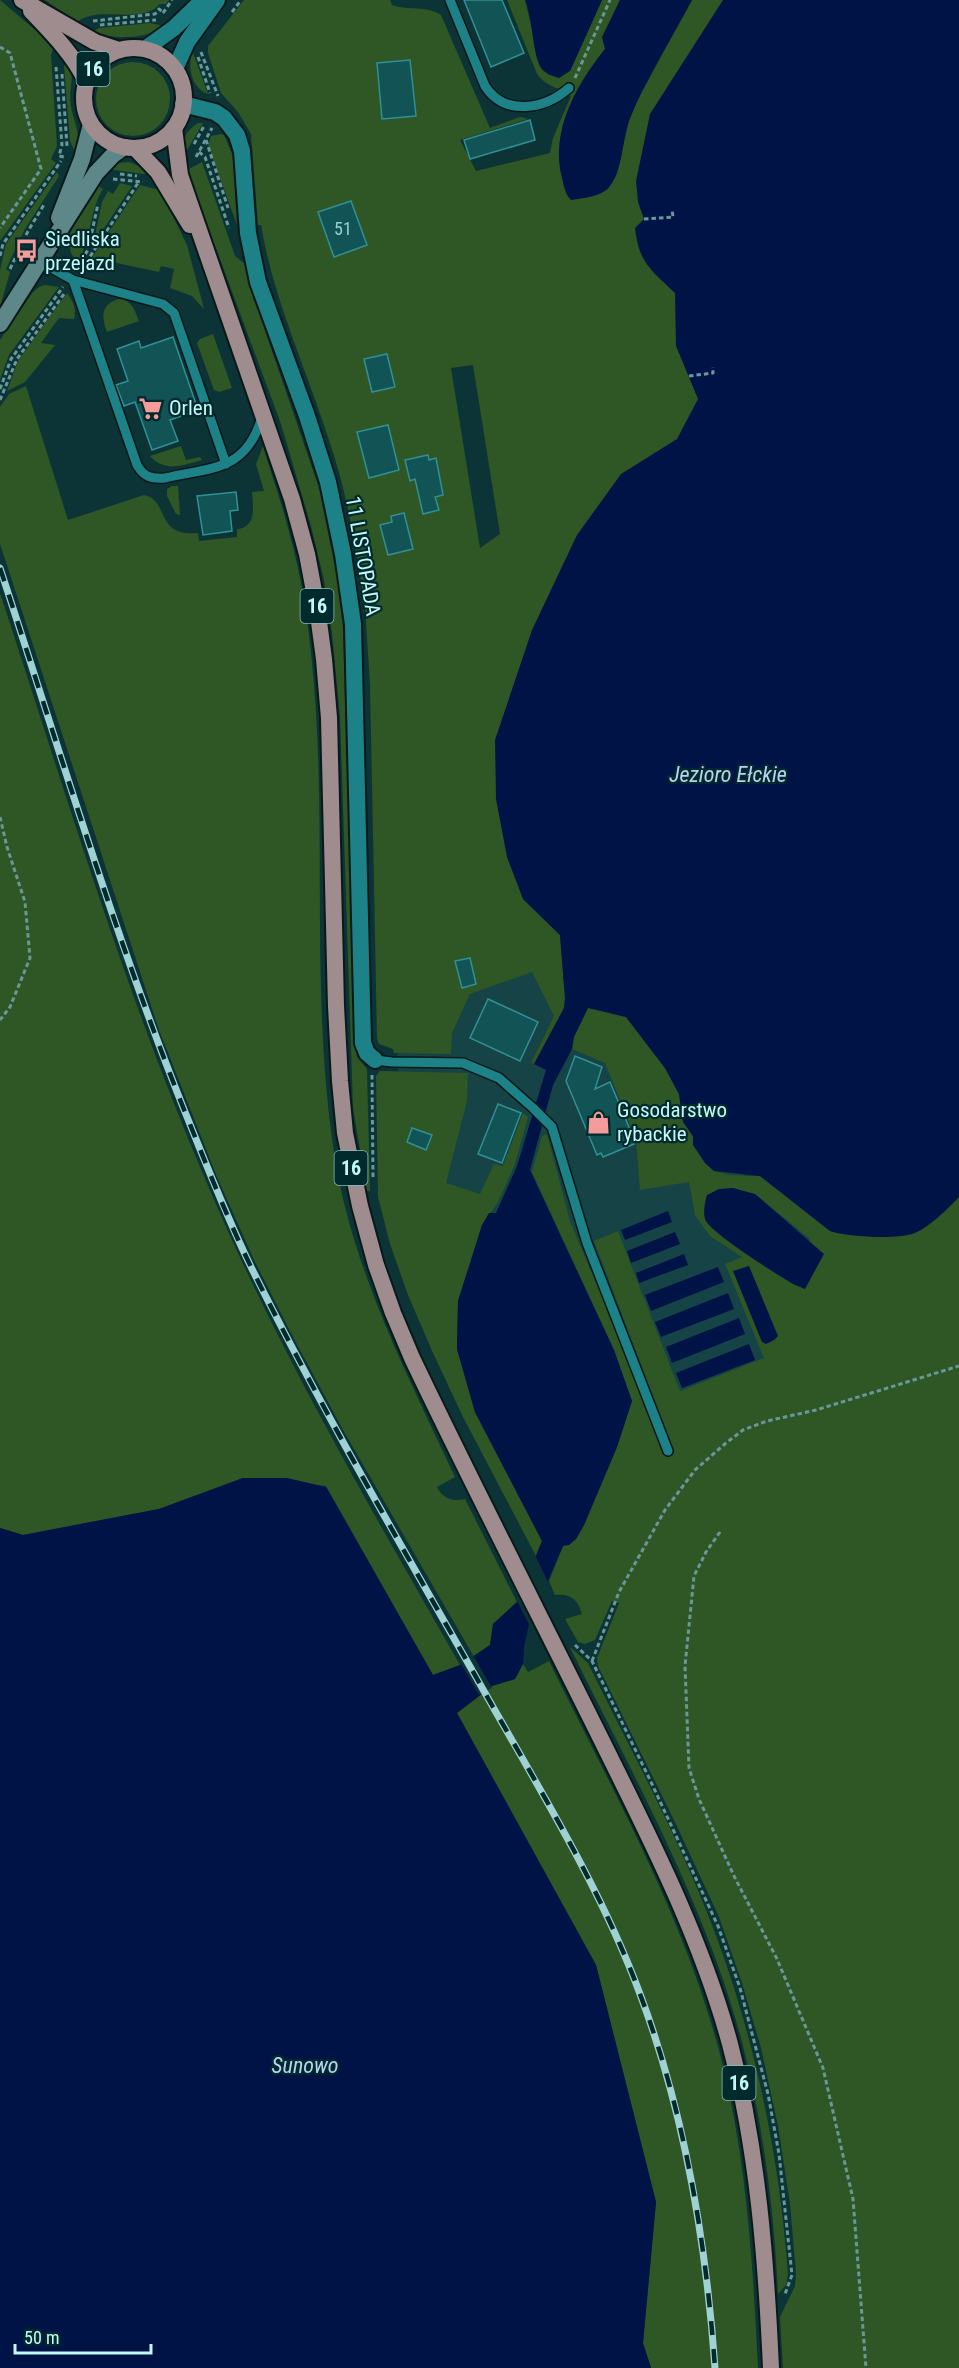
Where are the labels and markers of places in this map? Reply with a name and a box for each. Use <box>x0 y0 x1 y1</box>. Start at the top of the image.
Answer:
place label: Siedliska przejazd <box>45 227 120 275</box>
bus stop icon: Siedliska przejazd <box>14 238 40 264</box>
supermarket icon: Orlen <box>138 395 164 421</box>
place label: Orlen <box>169 396 213 420</box>
place label: Gosodarstwo rybackie <box>617 1098 727 1146</box>
shop icon: Gosodarstwo rybackie <box>586 1109 612 1135</box>

